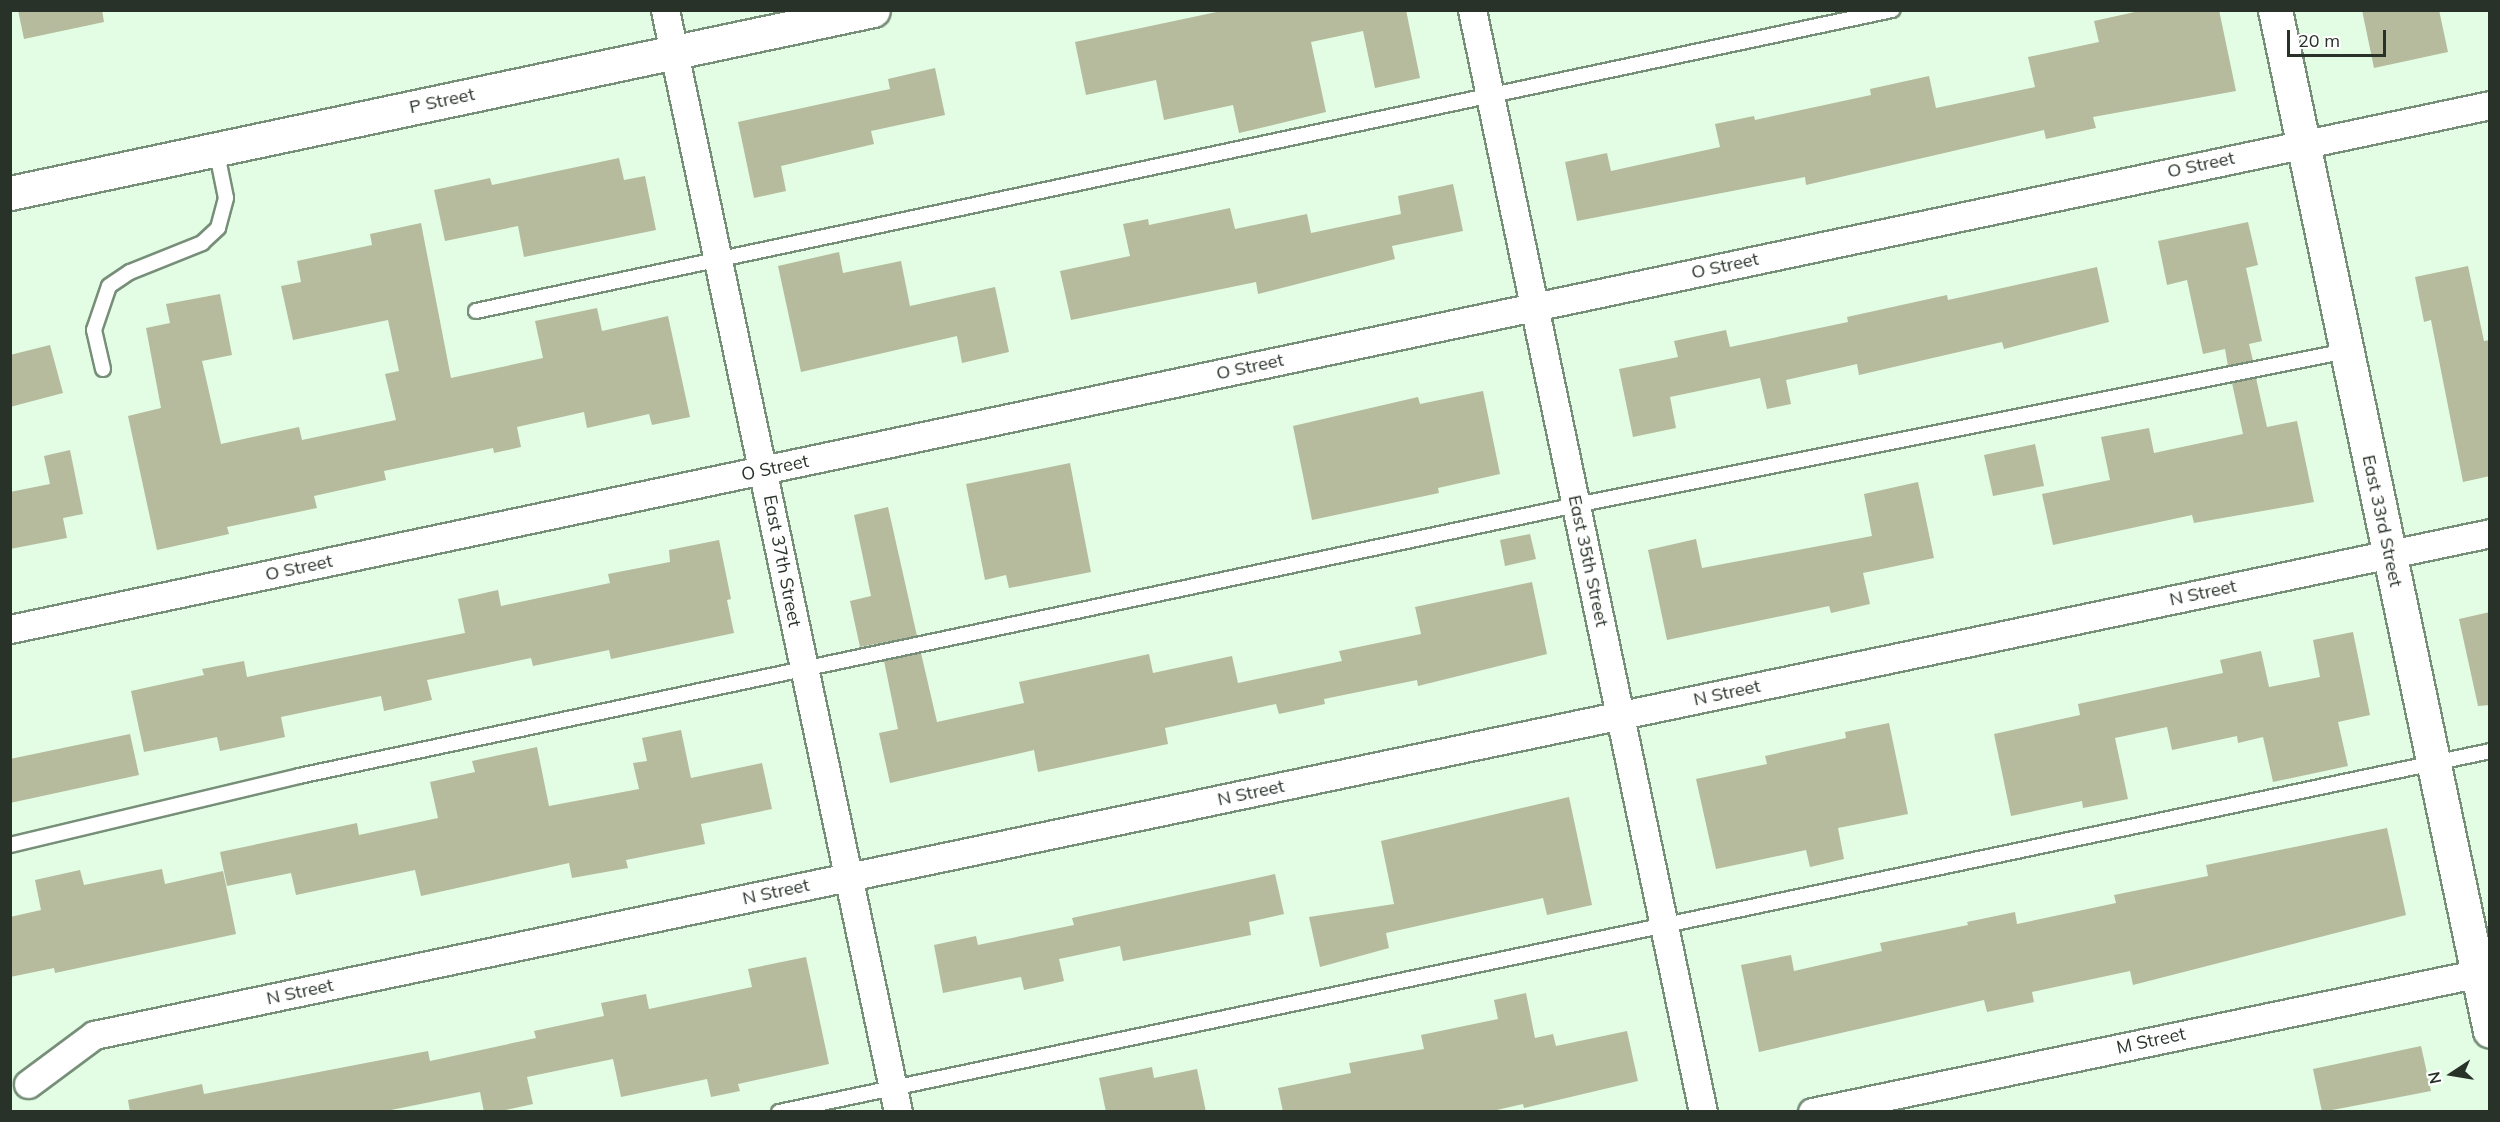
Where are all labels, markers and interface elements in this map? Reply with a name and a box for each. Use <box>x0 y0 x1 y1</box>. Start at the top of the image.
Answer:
scale bar <box>2290 18 2389 56</box>
text: 20 m <box>2298 29 2340 52</box>
street label: P Street <box>407 84 477 118</box>
street label: O Street <box>2165 147 2237 183</box>
street label: O Street <box>1689 248 1761 284</box>
street label: O Street <box>1214 349 1286 385</box>
street label: O Street <box>739 450 811 486</box>
street label: East 33rd Street <box>2357 453 2407 589</box>
street label: East 37th Street <box>759 493 805 629</box>
street label: East 35th Street <box>1564 493 1612 629</box>
street label: O Street <box>263 550 335 586</box>
street label: N Street <box>2168 575 2238 611</box>
street label: N Street <box>1692 675 1762 711</box>
street label: N Street <box>1216 775 1286 811</box>
street label: N Street <box>741 874 811 910</box>
street label: N Street <box>265 974 335 1010</box>
street label: M Street <box>2115 1023 2187 1059</box>
north arrow <box>2422 1044 2482 1104</box>
text: N <box>2423 1070 2445 1086</box>

